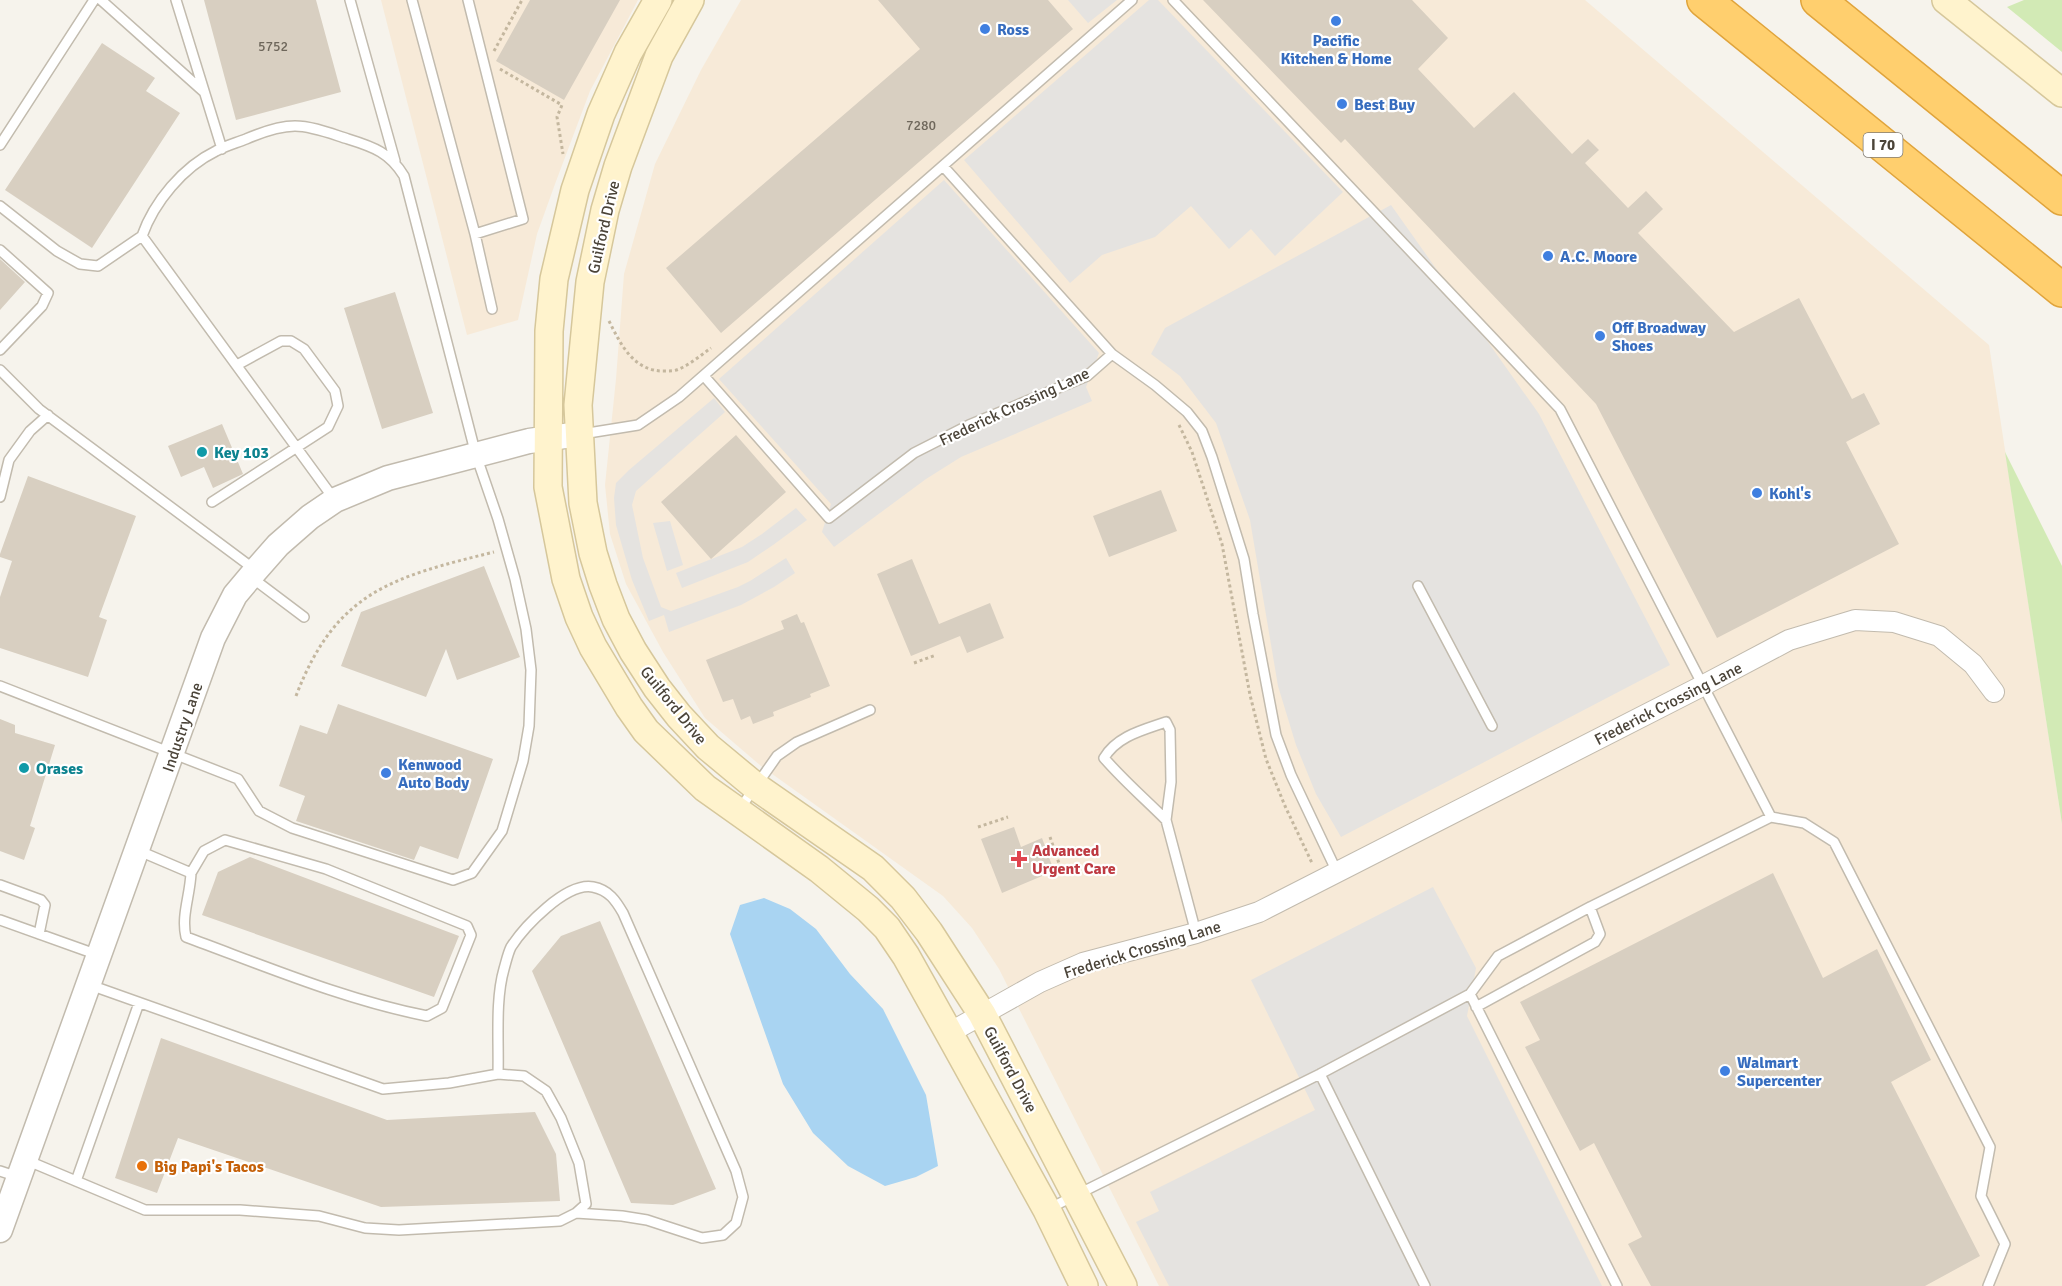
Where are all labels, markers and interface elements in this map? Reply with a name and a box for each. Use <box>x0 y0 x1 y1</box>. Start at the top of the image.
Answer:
marker: Pacific Kitchen & Home <box>1329 14 1343 28</box>
place label: Ross <box>997 20 1029 40</box>
marker: Ross <box>978 22 992 36</box>
place label: Pacific Kitchen & Home <box>1280 31 1392 69</box>
house number: 5752 <box>258 38 288 55</box>
place label: Best Buy <box>1354 95 1415 115</box>
marker: Best Buy <box>1335 97 1349 111</box>
house number: 7280 <box>906 117 936 134</box>
road number: I 70 <box>1864 133 1902 157</box>
street label: Guilford Drive <box>584 179 624 276</box>
place label: A.C. Moore <box>1560 247 1637 267</box>
marker: A.C. Moore <box>1541 249 1555 263</box>
place label: Off Broadway Shoes <box>1612 318 1706 356</box>
marker: Off Broadway Shoes <box>1593 329 1607 343</box>
street label: Frederick Crossing Lane <box>936 363 1093 450</box>
place label: Key 103 <box>214 443 269 463</box>
marker: Key 103 <box>195 445 209 459</box>
place label: Kohl's <box>1769 484 1811 504</box>
marker: Kohl's <box>1750 486 1764 500</box>
street label: Frederick Crossing Lane <box>1591 658 1746 750</box>
street label: Guilford Drive <box>636 662 711 749</box>
street label: Industry Lane <box>158 680 208 775</box>
place label: Kenwood Auto Body <box>398 755 469 793</box>
place label: Orases <box>36 759 83 779</box>
marker: Orases <box>17 761 31 775</box>
marker: Kenwood Auto Body <box>379 766 393 780</box>
place label: Advanced Urgent Care <box>1032 841 1116 879</box>
marker: Advanced Urgent Care <box>1010 850 1028 868</box>
street label: Frederick Crossing Lane <box>1061 917 1223 983</box>
street label: Guilford Drive <box>979 1023 1041 1116</box>
place label: Walmart Supercenter <box>1737 1053 1822 1091</box>
marker: Walmart Supercenter <box>1718 1064 1732 1078</box>
place label: Big Papi's Tacos <box>154 1157 264 1177</box>
marker: Big Papi's Tacos <box>135 1159 149 1173</box>

